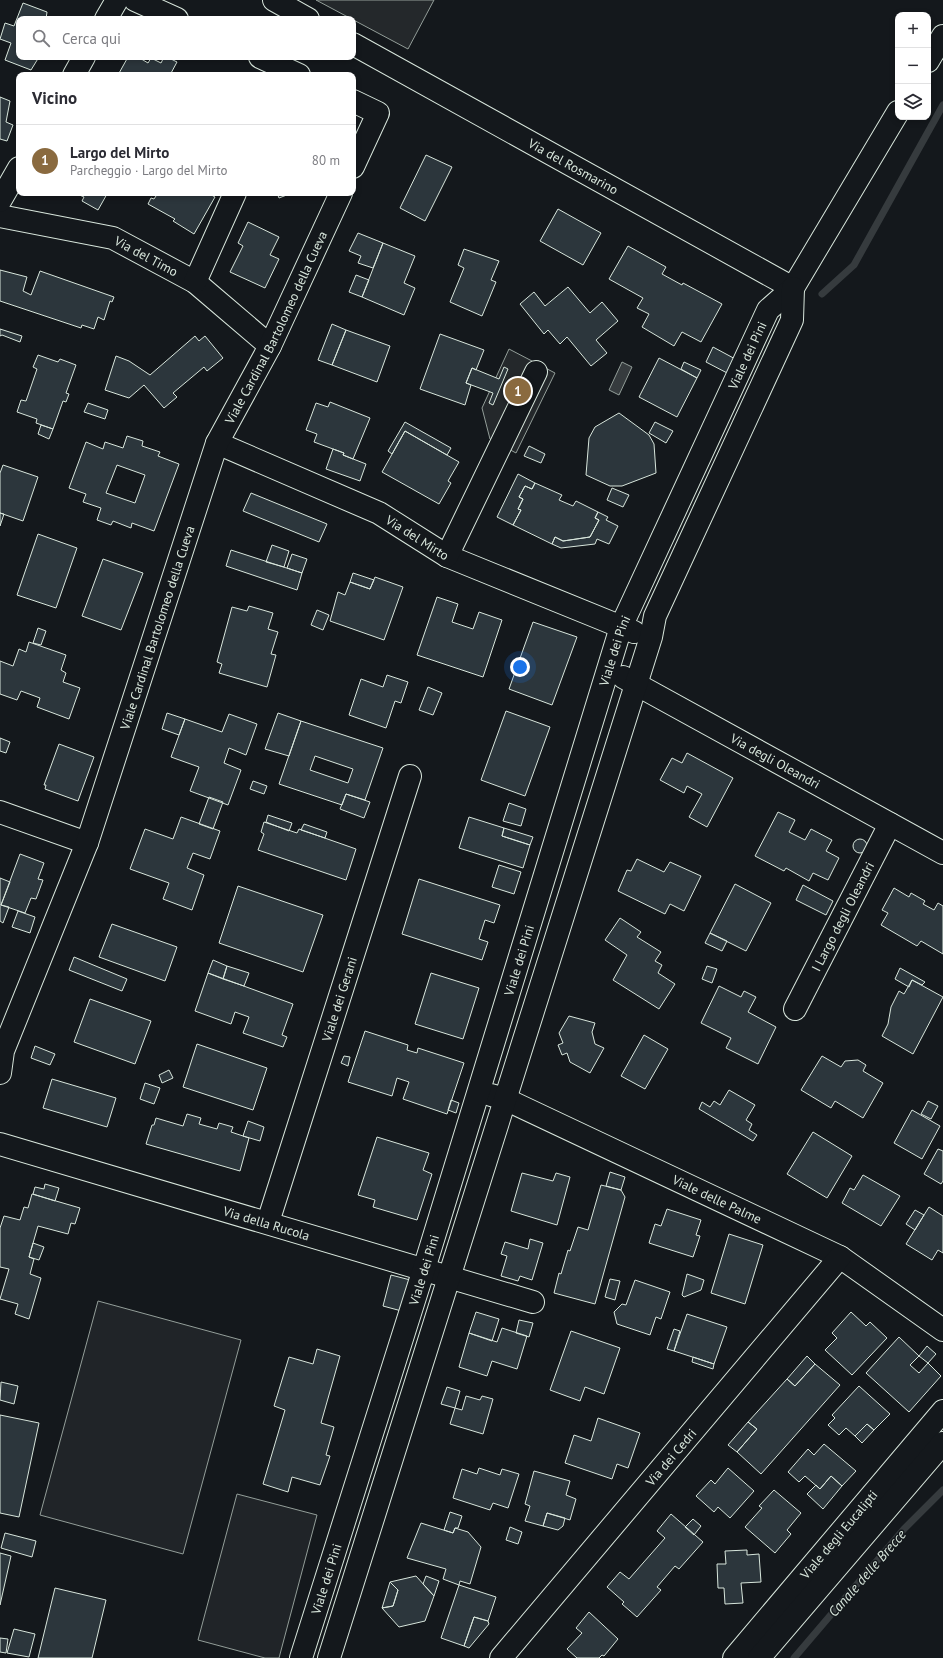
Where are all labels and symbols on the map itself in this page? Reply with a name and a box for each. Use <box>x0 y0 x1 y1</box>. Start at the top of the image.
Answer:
street label: Via del Rosmarino <box>525 134 621 198</box>
street label: Viale Cardinal Bartolomeo della Cueva <box>220 228 331 428</box>
street label: Via del Timo <box>111 232 181 280</box>
street label: Viale dei Pini <box>723 319 770 393</box>
pin: 1 <box>505 376 531 406</box>
street label: Via del Mirto <box>382 510 452 564</box>
street label: Viale Cardinal Bartolomeo della Cueva <box>116 524 198 733</box>
street label: Viale dei Pini <box>595 612 634 689</box>
your location <box>510 657 530 677</box>
street label: Via degli Oleandri <box>727 729 823 792</box>
street label: I Largo degli Oleandri <box>807 859 878 974</box>
street label: Viale dei Pini <box>500 923 538 999</box>
street label: Viale dei Gerani <box>317 955 360 1044</box>
street label: Viale delle Palme <box>669 1170 764 1227</box>
street label: Via della Rucola <box>220 1202 312 1244</box>
street label: Viale dei Pini <box>404 1232 443 1308</box>
street label: Via dei Cedri <box>641 1425 700 1490</box>
street label: Viale degli Eucalipti <box>796 1486 881 1583</box>
water label: Canale delle Brecce <box>824 1525 910 1620</box>
street label: Viale dei Pini <box>307 1541 345 1617</box>

